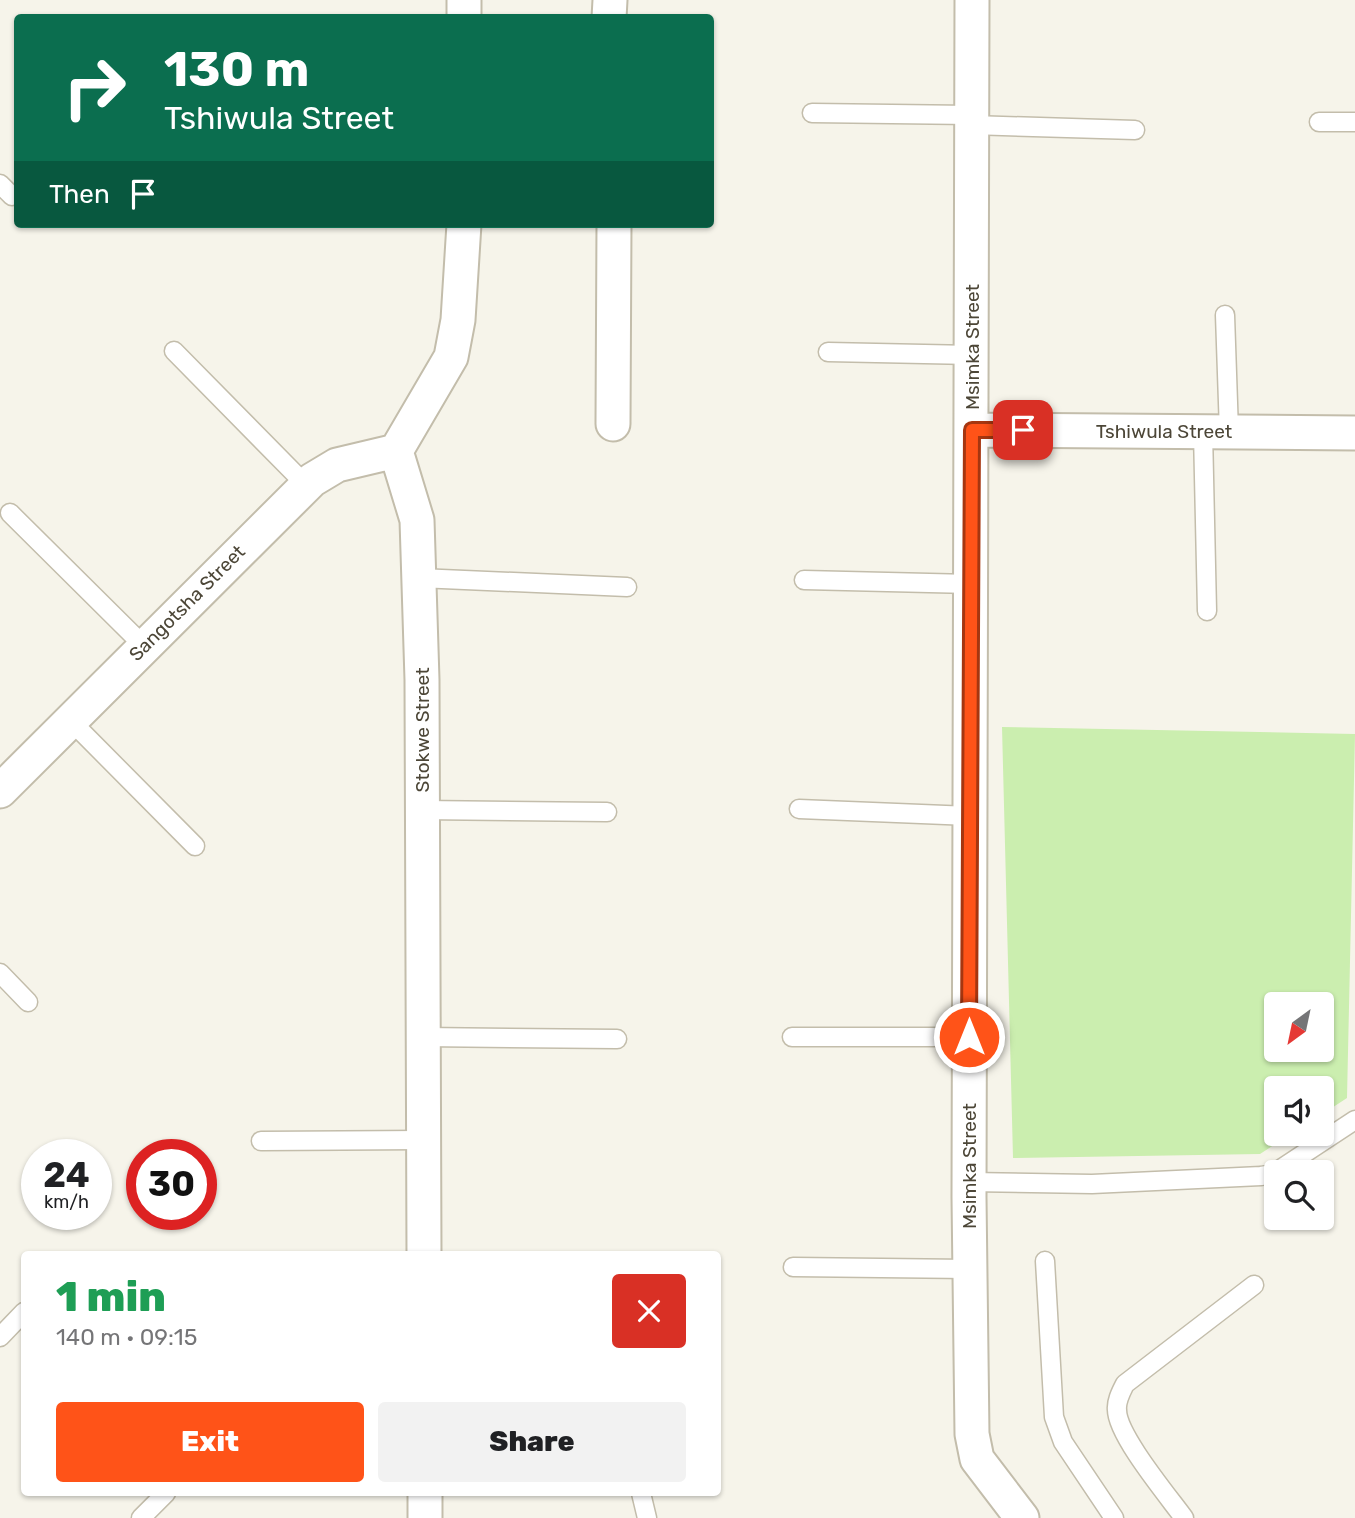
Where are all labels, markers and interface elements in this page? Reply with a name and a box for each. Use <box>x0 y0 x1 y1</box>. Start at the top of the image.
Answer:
text: 130 m <box>164 40 309 98</box>
icon: right <box>49 42 140 133</box>
text: Tshiwula Street <box>164 99 394 137</box>
icon: arrive <box>124 175 162 213</box>
text: Then <box>49 179 110 210</box>
street label: Msimka Street <box>961 283 984 410</box>
pin <box>993 400 1053 460</box>
icon: arrive <box>1004 411 1042 449</box>
street label: Tshiwula Street <box>1096 420 1233 443</box>
street label: Sangotsha Street <box>124 540 250 666</box>
street label: Stokwe Street <box>411 667 434 793</box>
north arrow <box>1264 992 1334 1062</box>
map controls <box>1264 992 1334 1230</box>
position arrow <box>932 1000 1006 1074</box>
button: sound <box>1264 1076 1334 1146</box>
street label: Msimka Street <box>958 1102 981 1229</box>
speed limit sign: 30 <box>126 1139 217 1230</box>
text: 24 <box>43 1154 90 1196</box>
button: search <box>1264 1160 1334 1230</box>
text: km/h <box>44 1191 89 1213</box>
text: 1 min <box>56 1272 166 1322</box>
button: close <box>612 1274 686 1348</box>
text: 140 m · 09:15 <box>56 1323 197 1351</box>
button: Exit <box>56 1402 364 1482</box>
button: Share <box>378 1402 686 1482</box>

